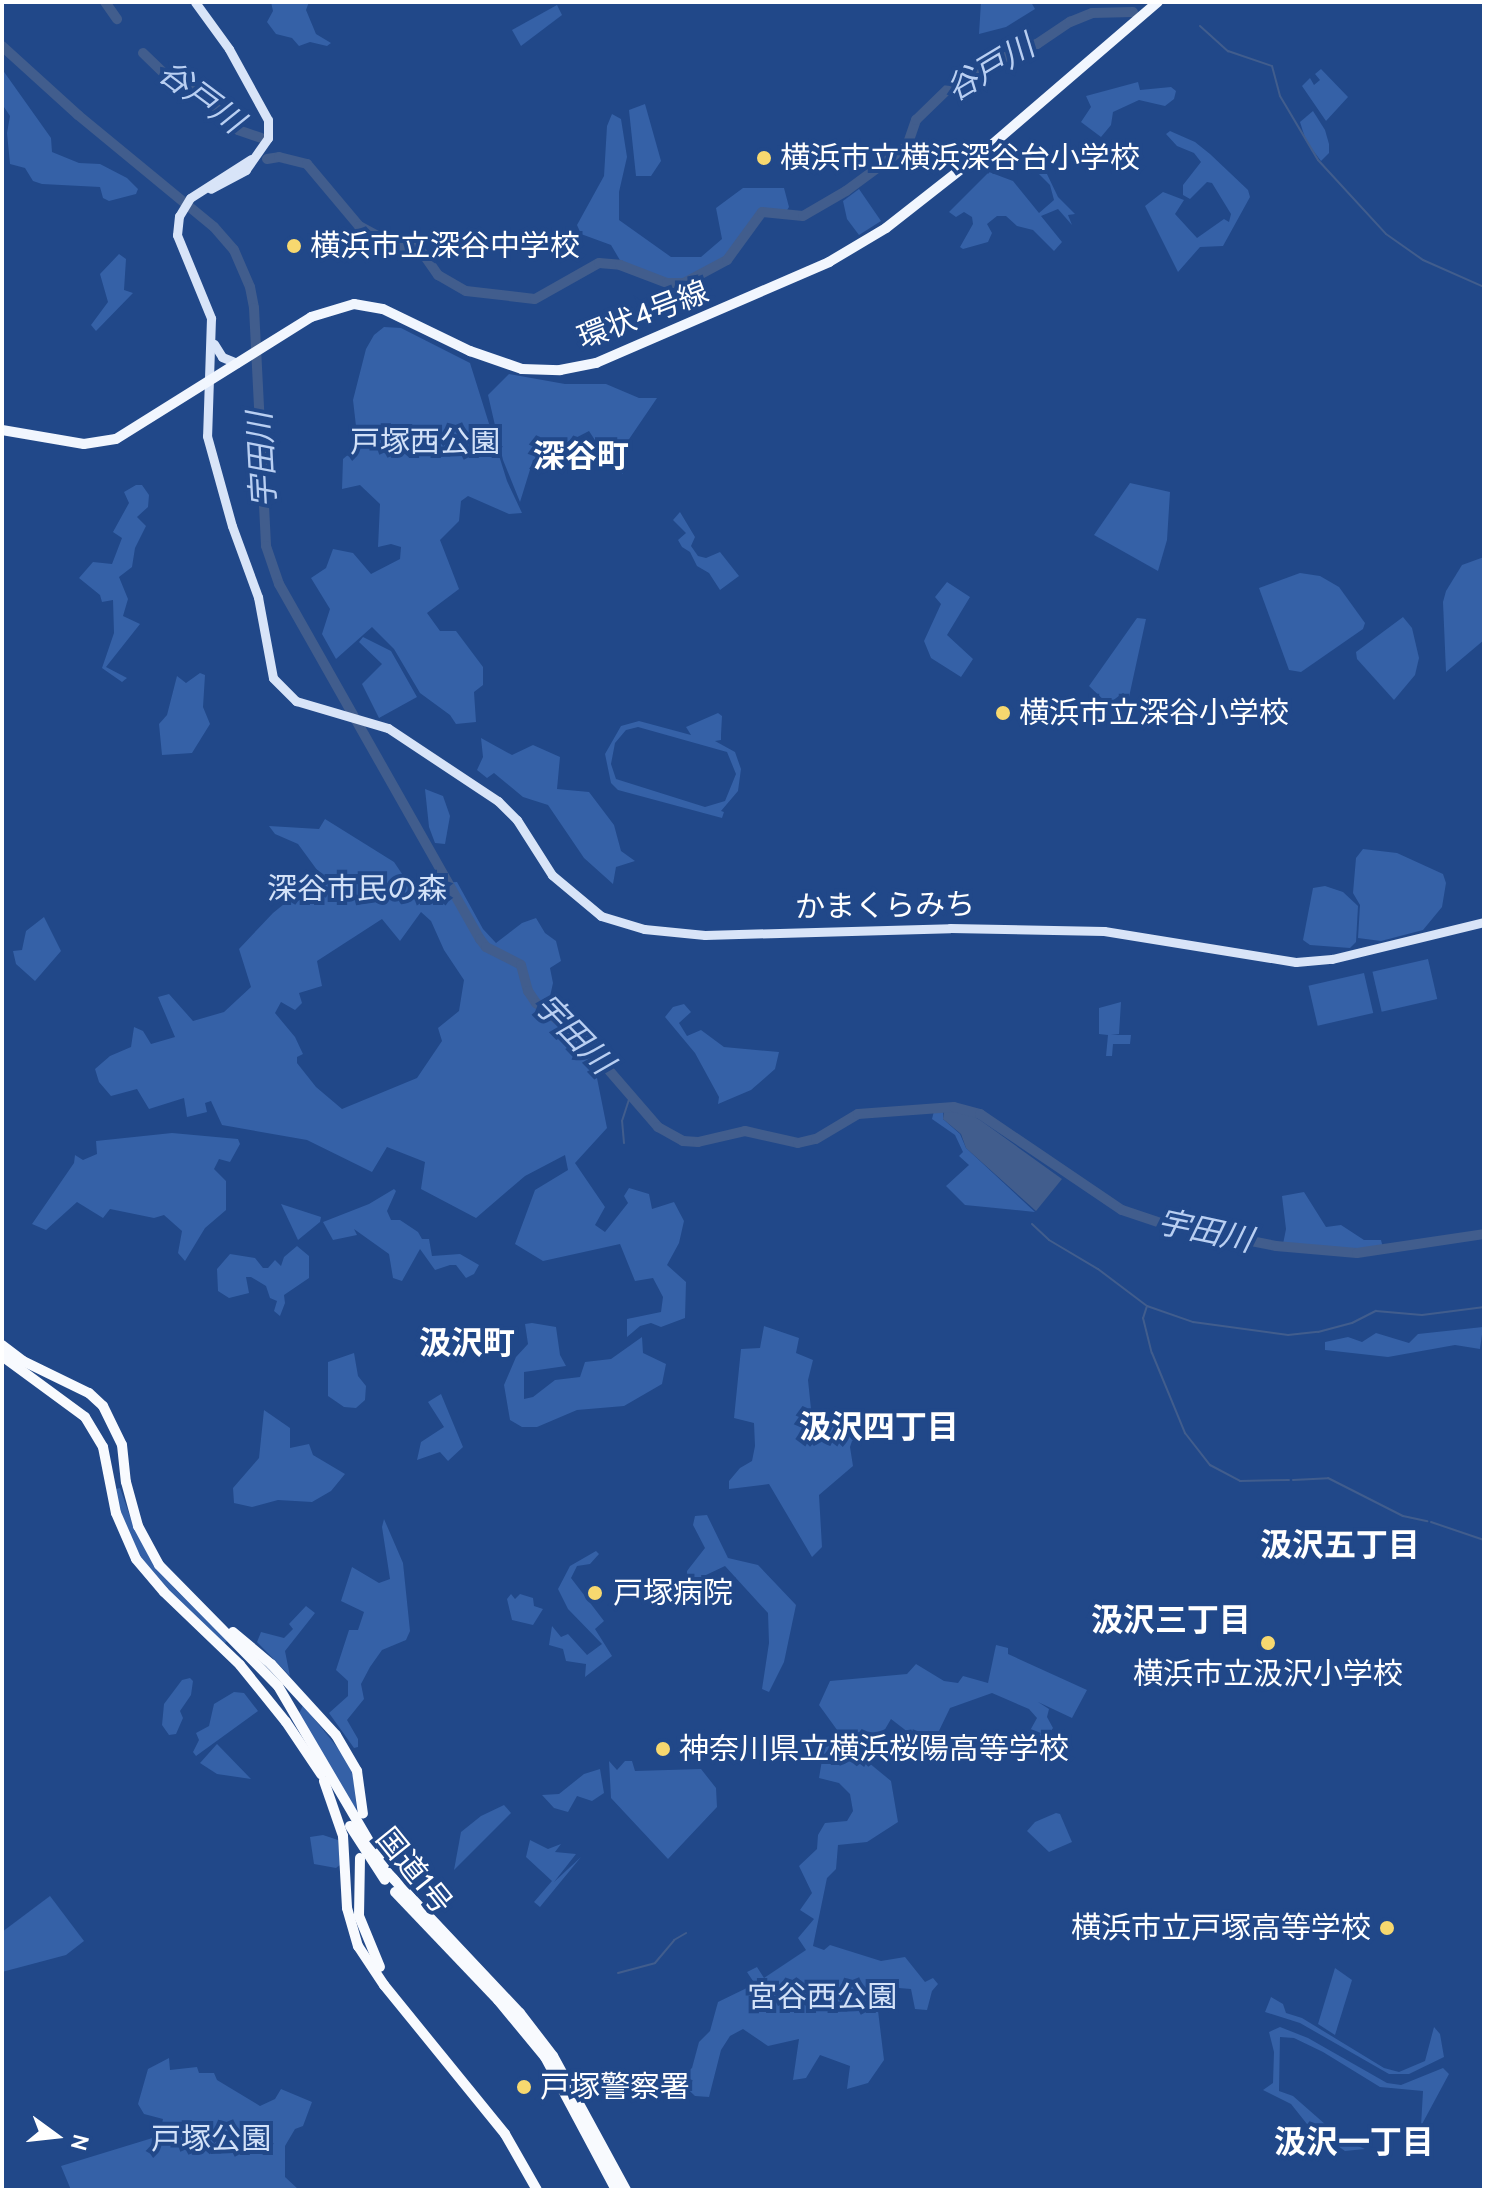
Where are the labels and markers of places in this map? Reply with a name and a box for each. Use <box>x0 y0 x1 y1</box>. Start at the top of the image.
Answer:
place label: 横浜市立横浜深谷台小学校 <box>780 140 1140 176</box>
marker: 横浜市立横浜深谷台小学校 <box>755 149 773 167</box>
place label: 横浜市立深谷中学校 <box>310 228 580 264</box>
marker: 横浜市立深谷中学校 <box>285 237 303 255</box>
place label: 横浜市立深谷小学校 <box>1019 695 1289 731</box>
marker: 横浜市立深谷小学校 <box>994 704 1012 722</box>
place label: 戸塚病院 <box>613 1575 733 1611</box>
marker: 戸塚病院 <box>584 1582 606 1604</box>
marker: 横浜市立汲沢小学校 <box>1259 1634 1277 1652</box>
place label: 横浜市立汲沢小学校 <box>1133 1656 1403 1692</box>
place label: 神奈川県立横浜桜陽高等学校 <box>679 1731 1069 1767</box>
marker: 神奈川県立横浜桜陽高等学校 <box>654 1740 672 1758</box>
place label: 横浜市立戸塚高等学校 <box>1071 1910 1371 1946</box>
marker: 横浜市立戸塚高等学校 <box>1378 1919 1396 1937</box>
place label: 戸塚警察署 <box>540 2069 690 2105</box>
marker: 戸塚警察署 <box>515 2078 533 2096</box>

